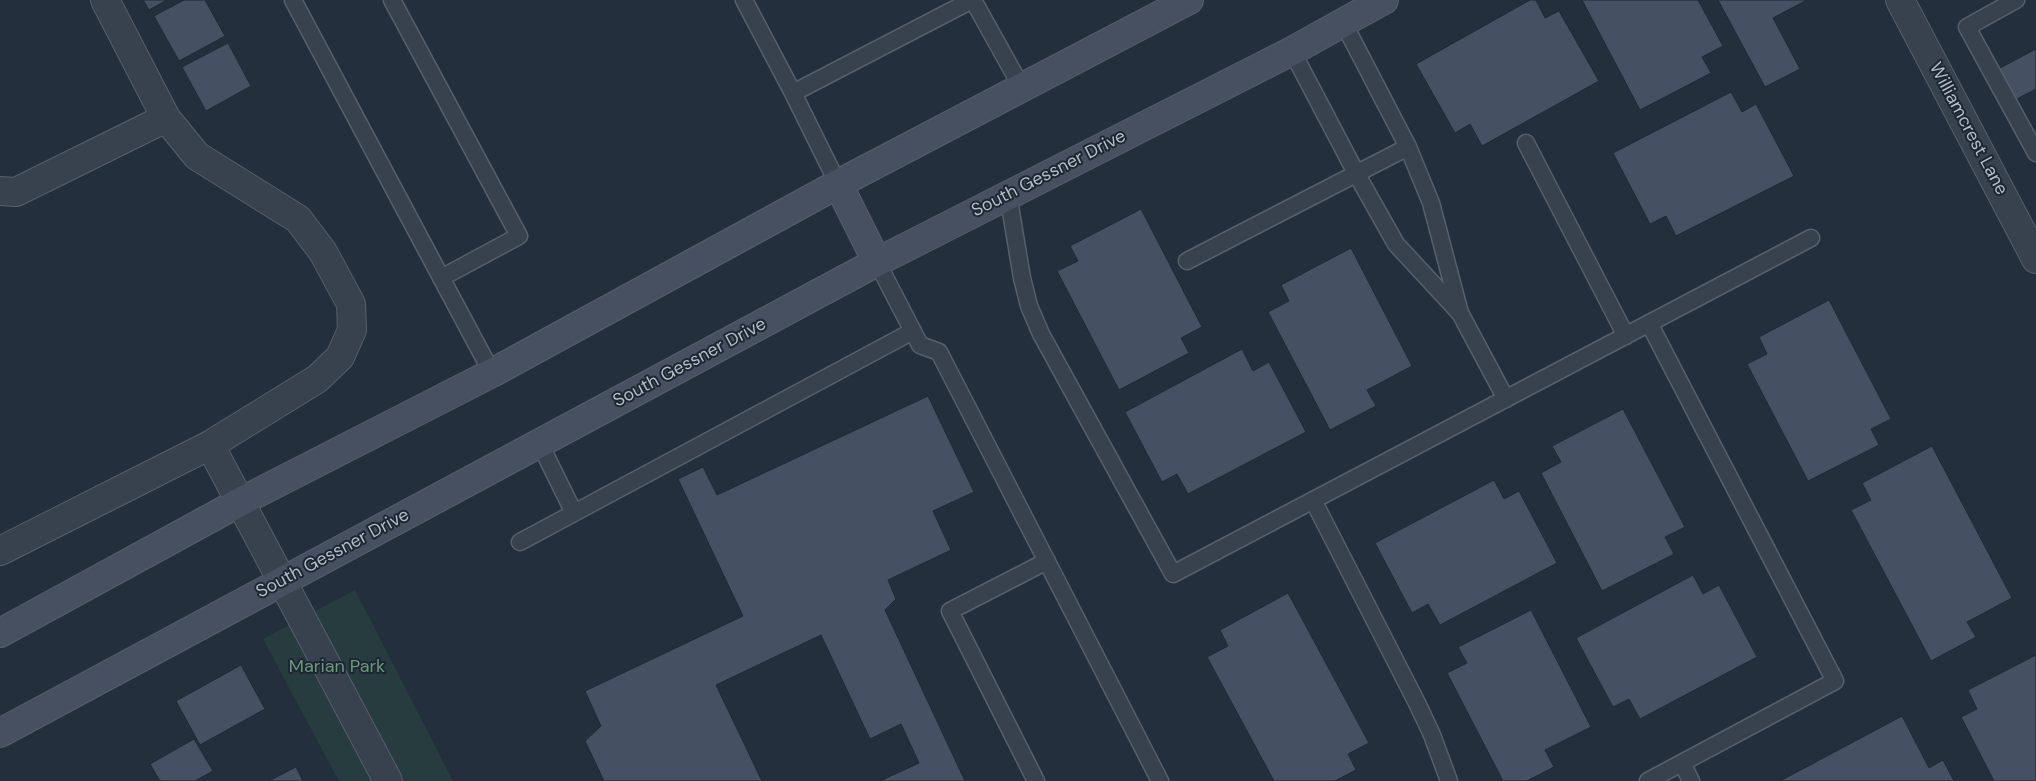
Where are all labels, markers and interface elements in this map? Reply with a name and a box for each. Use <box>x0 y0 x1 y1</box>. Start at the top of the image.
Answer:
street label: Williamcrest Lane <box>1924 59 2012 199</box>
street label: South Gessner Drive <box>968 126 1130 222</box>
street label: South Gessner Drive <box>610 314 770 412</box>
street label: South Gessner Drive <box>253 505 413 603</box>
park label: Marian Park <box>289 656 385 678</box>

